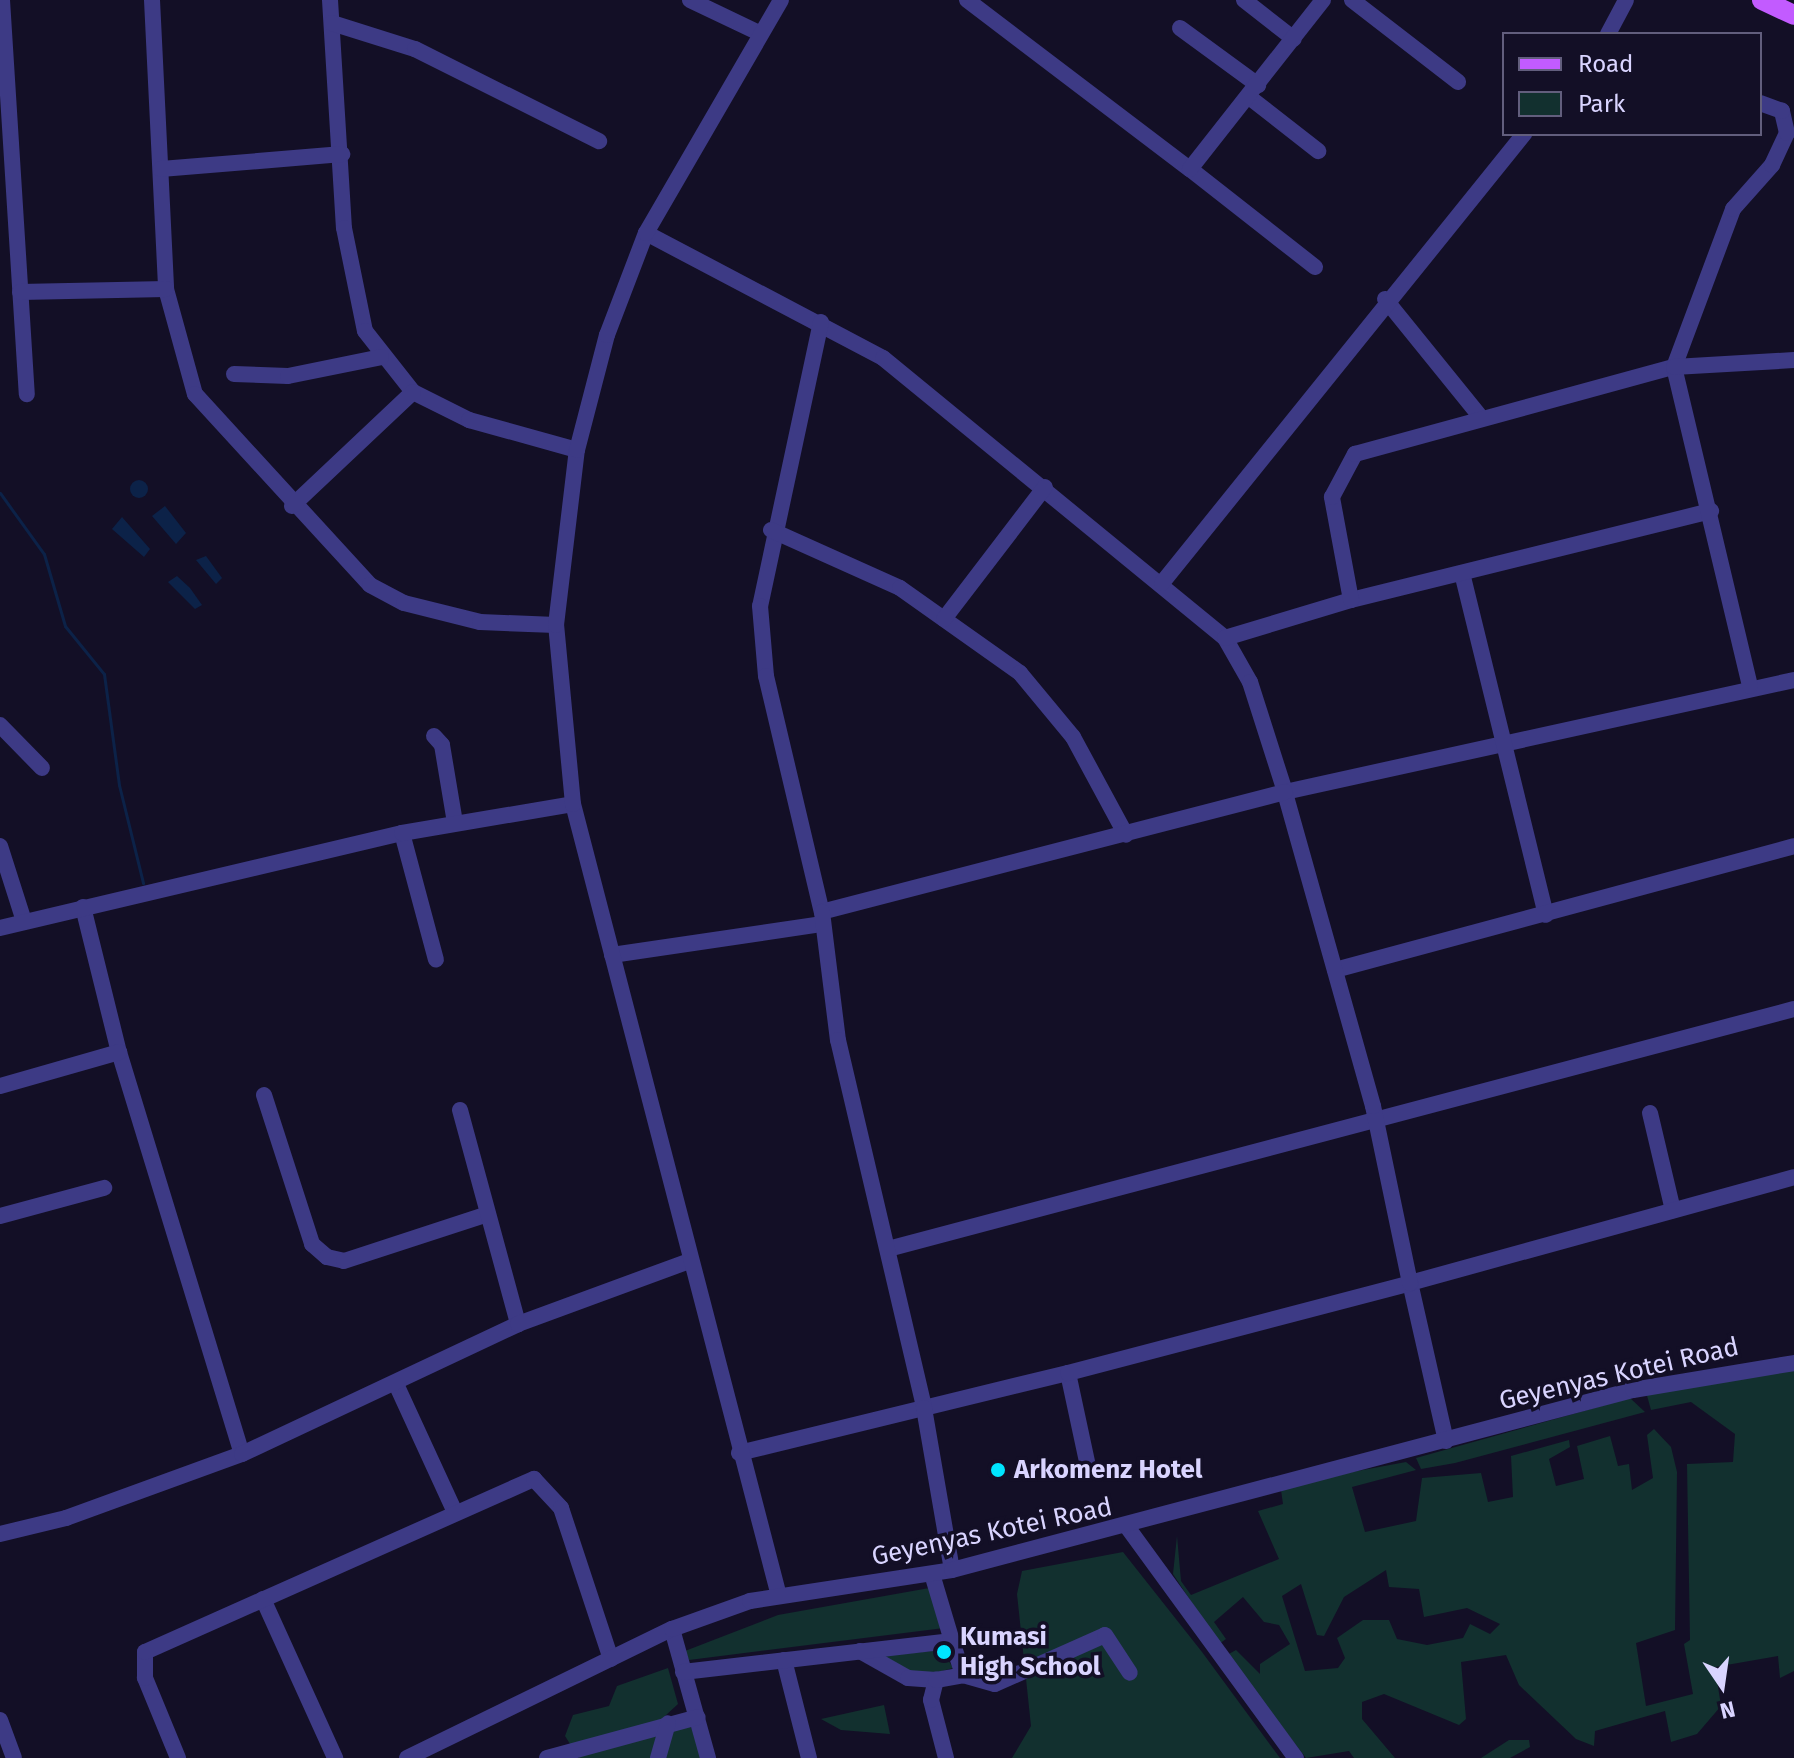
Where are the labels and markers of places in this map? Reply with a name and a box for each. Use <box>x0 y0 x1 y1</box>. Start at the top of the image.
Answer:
place label: Arkomenz Hotel <box>1014 1454 1203 1486</box>
marker: Arkomenz Hotel <box>989 1461 1007 1479</box>
place label: Kumasi High School <box>960 1621 1101 1682</box>
marker: Kumasi High School <box>935 1643 953 1661</box>

